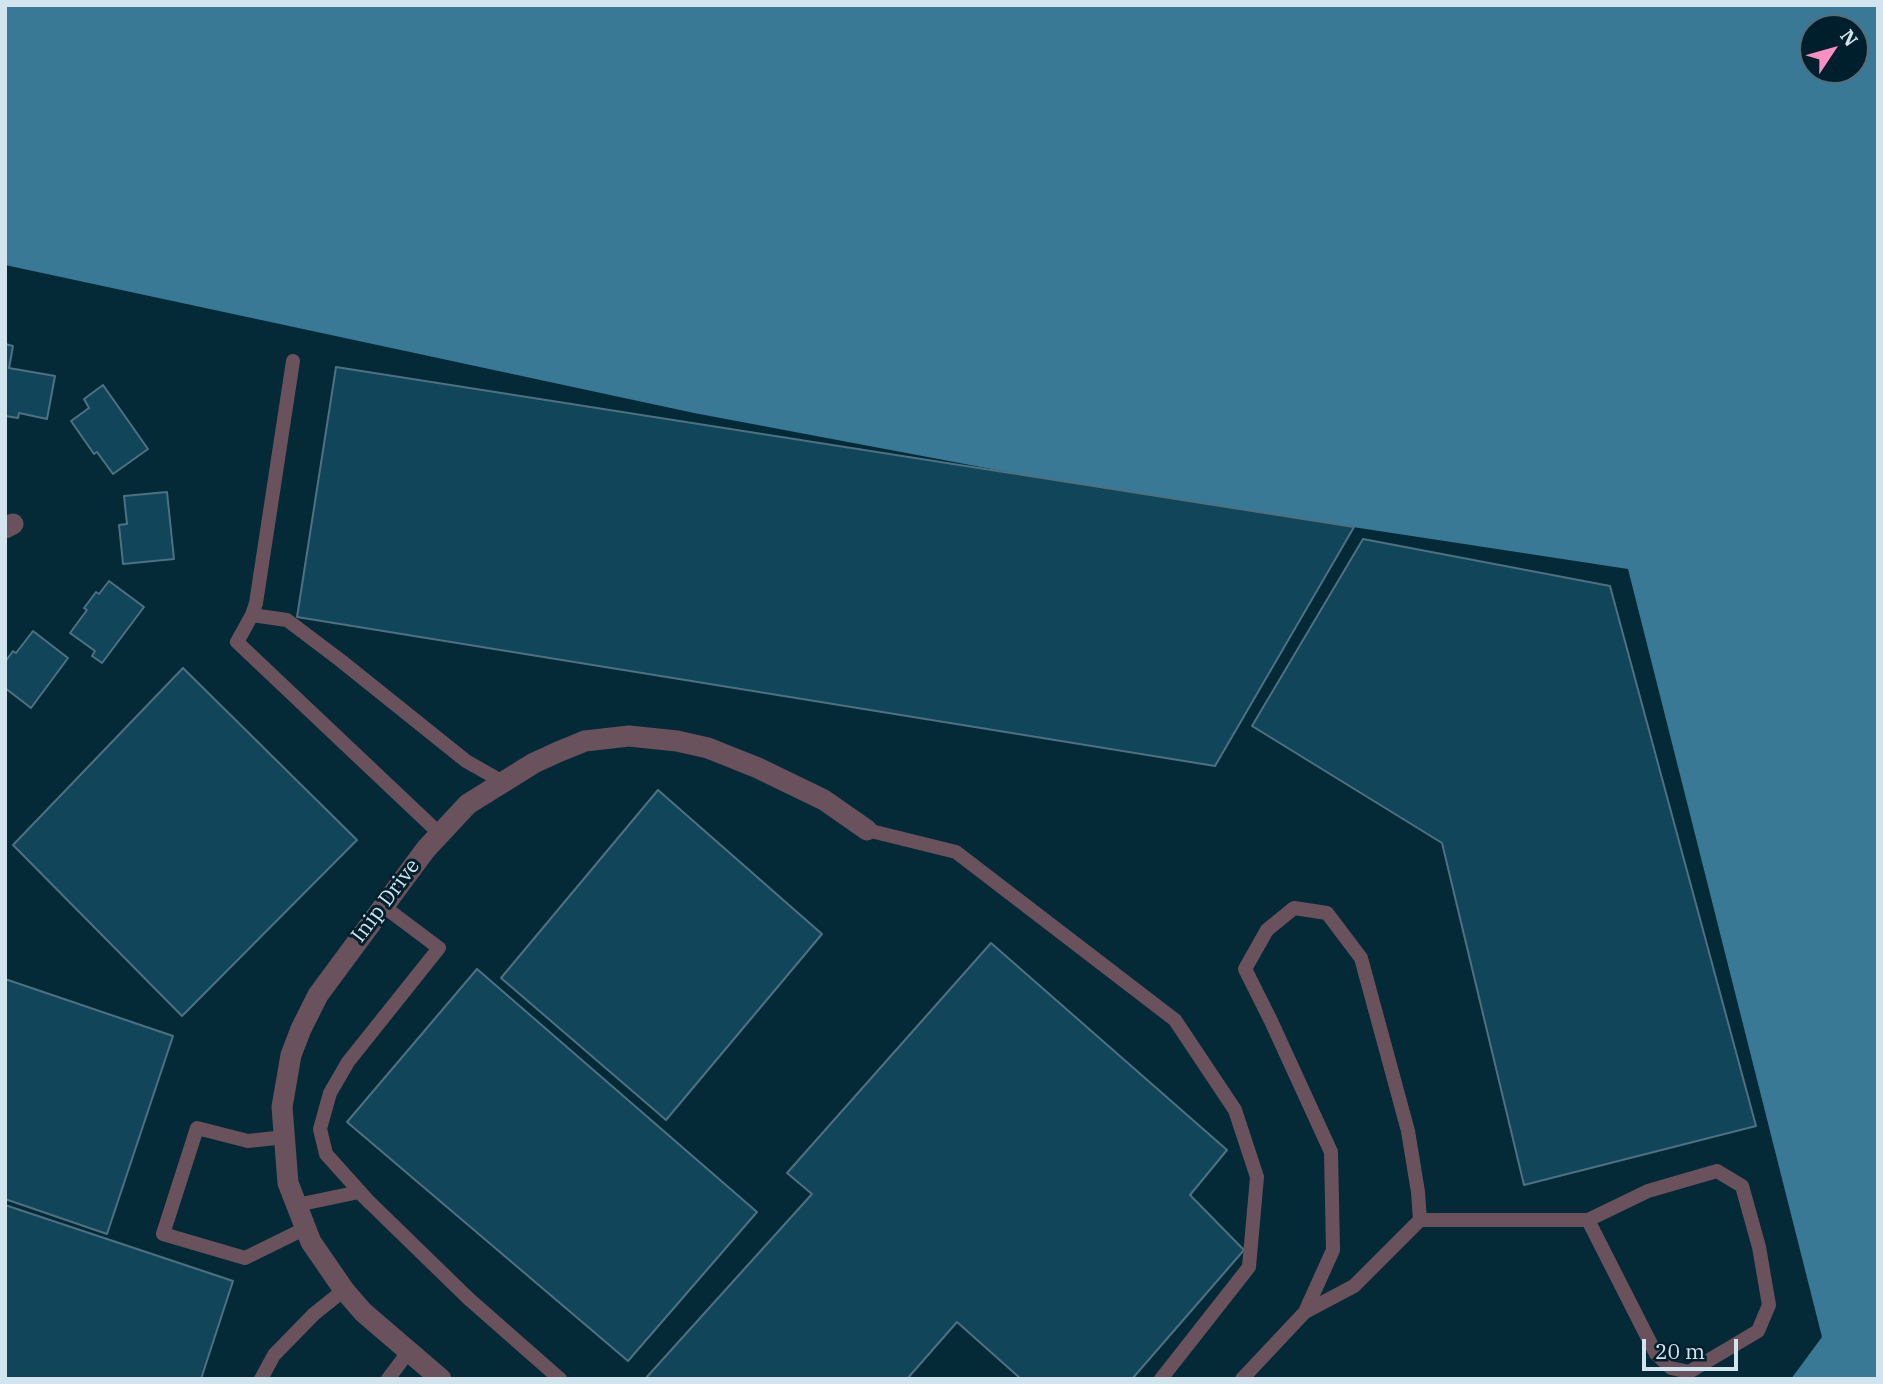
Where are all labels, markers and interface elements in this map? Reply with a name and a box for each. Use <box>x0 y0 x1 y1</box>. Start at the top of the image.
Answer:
north arrow <box>1799 14 1869 84</box>
text: N <box>1835 25 1863 51</box>
street label: Inip Drive <box>346 854 426 948</box>
scale bar <box>1645 1324 1741 1368</box>
text: 20 m <box>1655 1337 1705 1365</box>

